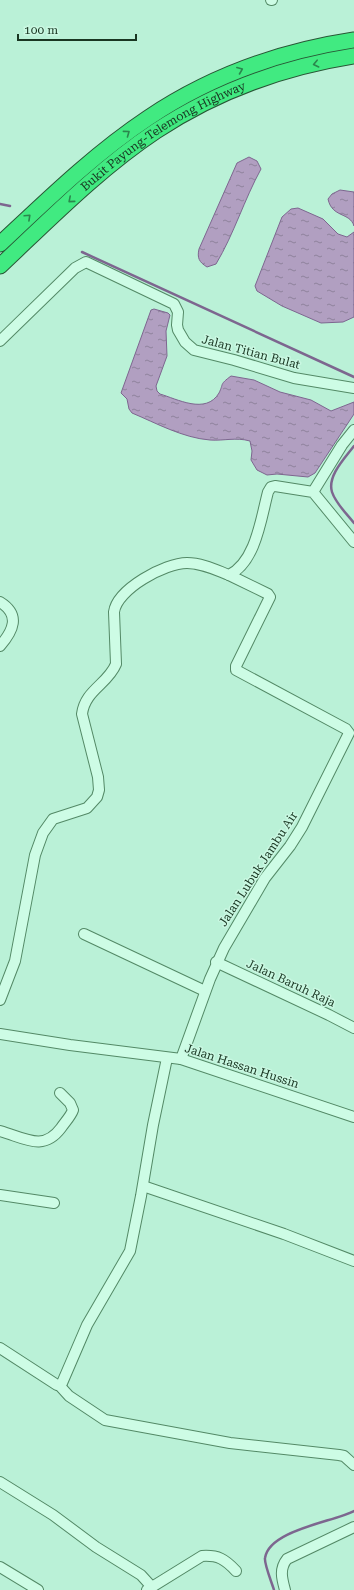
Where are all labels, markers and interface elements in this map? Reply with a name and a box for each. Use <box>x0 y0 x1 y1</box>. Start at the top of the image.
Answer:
scale bar <box>18 16 136 42</box>
text: 100 m <box>24 23 58 37</box>
one-way arrow <box>313 59 319 67</box>
one-way arrow <box>236 67 244 75</box>
street label: Bukit Payung-Telemong Highway <box>78 78 248 194</box>
one-way arrow <box>123 130 130 138</box>
one-way arrow <box>68 195 76 203</box>
one-way arrow <box>23 215 31 222</box>
street label: Jalan Titian Bulat <box>200 332 302 372</box>
street label: Jalan Lubuk Jambu Air <box>216 809 300 929</box>
street label: Jalan Baruh Raja <box>244 956 338 1010</box>
street label: Jalan Hassan Hussin <box>183 1041 301 1091</box>

